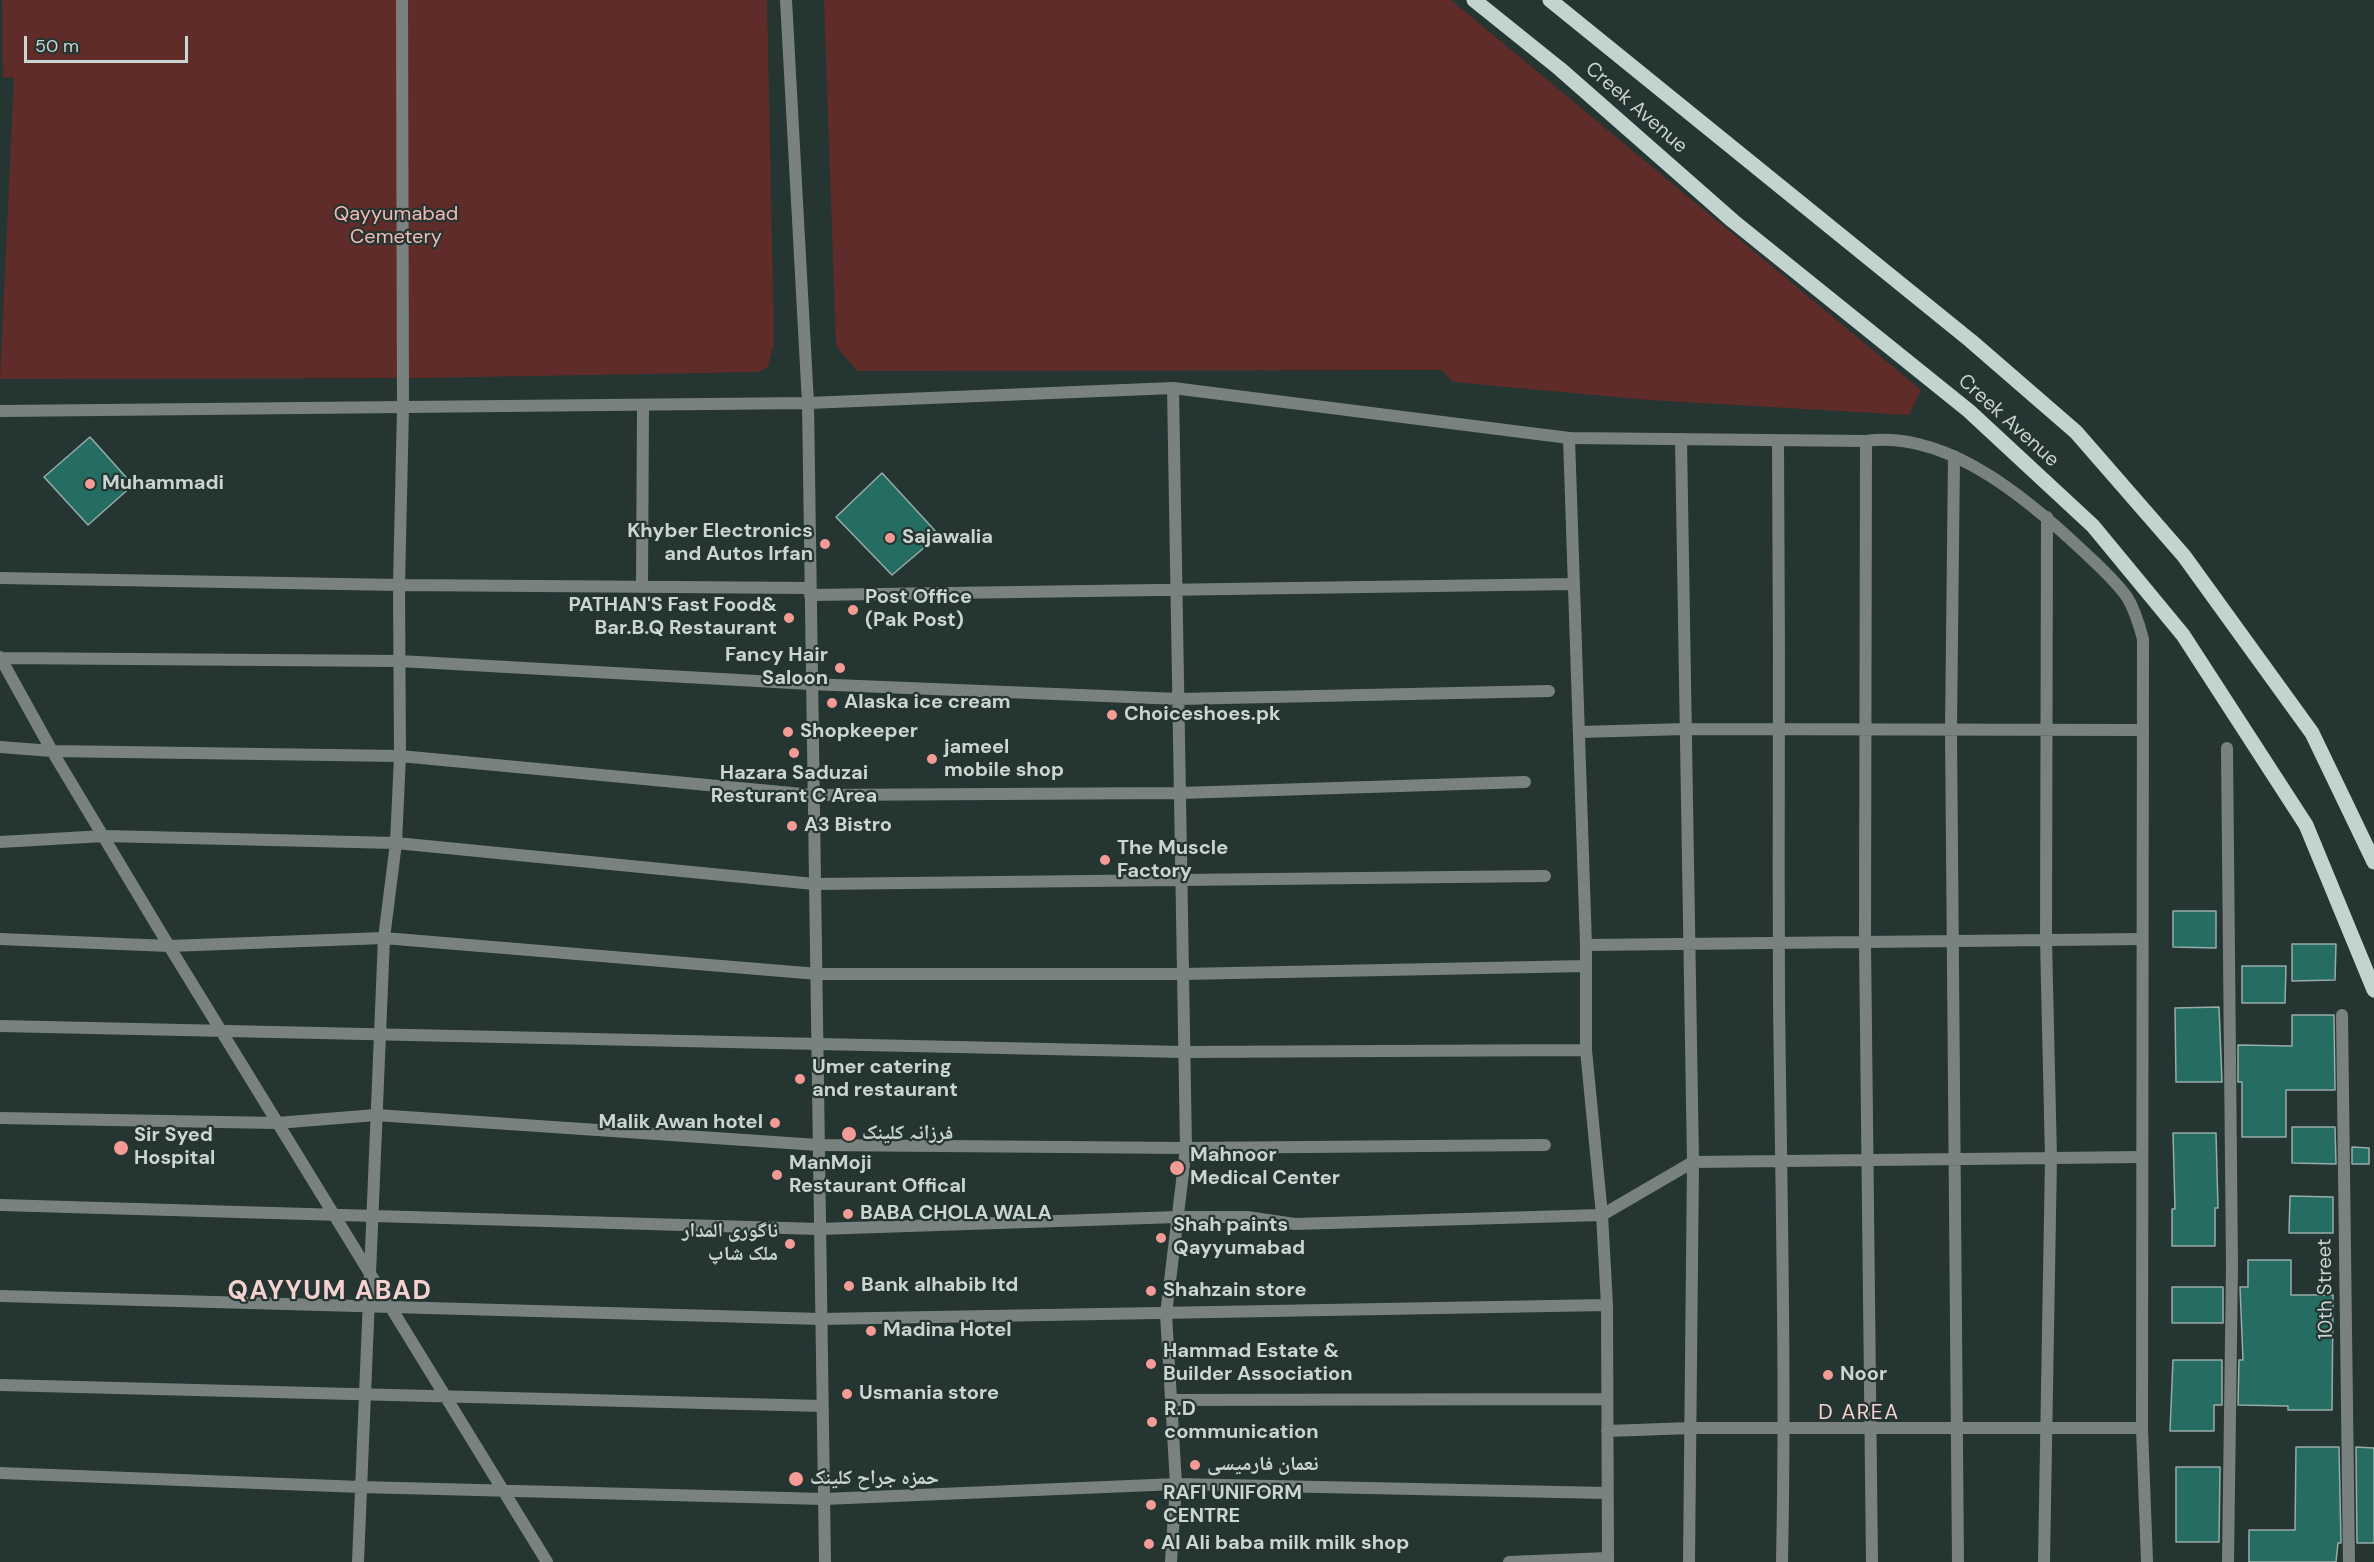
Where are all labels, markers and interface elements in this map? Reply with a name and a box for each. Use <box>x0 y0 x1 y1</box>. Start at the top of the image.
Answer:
scale bar <box>27 24 190 62</box>
text: 50 m <box>35 34 79 58</box>
street label: Creek Avenue <box>1580 57 1692 159</box>
park label: Qayyumabad Cemetery <box>334 203 458 250</box>
street label: Creek Avenue <box>1953 369 2063 473</box>
place label: Muhammadi <box>102 472 224 496</box>
marker: Muhammadi <box>83 477 97 491</box>
place label: Khyber Electronics and Autos Irfan <box>627 520 813 567</box>
place label: Sajawalia <box>902 526 993 550</box>
marker: Sajawalia <box>883 531 897 545</box>
marker: Khyber Electronics and Autos Irfan <box>818 537 832 551</box>
place label: Post Office (Pak Post) <box>865 586 972 633</box>
place label: PATHAN'S Fast Food& Bar.B.Q Restaurant <box>568 594 777 641</box>
marker: Post Office (Pak Post) <box>846 603 860 617</box>
marker: PATHAN'S Fast Food& Bar.B.Q Restaurant <box>782 611 796 625</box>
place label: Fancy Hair Saloon <box>725 644 828 691</box>
marker: Fancy Hair Saloon <box>833 661 847 675</box>
place label: Alaska ice cream <box>844 691 1011 715</box>
marker: Alaska ice cream <box>825 696 839 710</box>
place label: Choiceshoes.pk <box>1124 703 1281 727</box>
marker: Choiceshoes.pk <box>1105 708 1119 722</box>
place label: Shopkeeper <box>800 720 918 744</box>
marker: Shopkeeper <box>781 725 795 739</box>
place label: jameel mobile shop <box>944 736 1064 783</box>
marker: Hazara Saduzai Resturant C Area <box>787 746 801 760</box>
marker: jameel mobile shop <box>925 752 939 766</box>
place label: Hazara Saduzai Resturant C Area <box>711 762 877 809</box>
place label: A3 Bistro <box>804 814 892 838</box>
marker: A3 Bistro <box>785 819 799 833</box>
place label: The Muscle Factory <box>1117 837 1228 884</box>
marker: The Muscle Factory <box>1098 853 1112 867</box>
place label: Umer catering and restaurant <box>812 1056 958 1103</box>
marker: Umer catering and restaurant <box>793 1072 807 1086</box>
place label: Malik Awan hotel <box>598 1111 763 1135</box>
marker: Malik Awan hotel <box>768 1116 782 1130</box>
place label: فرزانہ کلینک <box>862 1122 953 1146</box>
place label: Sir Syed Hospital <box>134 1124 215 1171</box>
marker: فرزانہ کلینک <box>840 1125 858 1143</box>
marker: Sir Syed Hospital <box>112 1139 130 1157</box>
place label: Mahnoor Medical Center <box>1190 1144 1340 1191</box>
place label: ManMoji Restaurant Offical <box>789 1152 966 1199</box>
marker: Mahnoor Medical Center <box>1168 1159 1186 1177</box>
marker: ManMoji Restaurant Offical <box>770 1168 784 1182</box>
place label: BABA CHOLA WALA <box>860 1202 1052 1226</box>
marker: BABA CHOLA WALA <box>841 1207 855 1221</box>
place label: Shah paints Qayyumabad <box>1173 1214 1305 1261</box>
place label: ناگوری المدار ملک شاپ <box>682 1220 778 1267</box>
marker: Shah paints Qayyumabad <box>1154 1231 1168 1245</box>
marker: ناگوری المدار ملک شاپ <box>783 1237 797 1251</box>
street label: 10th Street <box>2313 1238 2339 1340</box>
place label: Bank alhabib ltd <box>861 1274 1018 1298</box>
district label: QAYYUM ABAD <box>228 1276 432 1308</box>
marker: Bank alhabib ltd <box>842 1279 856 1293</box>
place label: Shahzain store <box>1163 1279 1307 1303</box>
marker: Shahzain store <box>1144 1284 1158 1298</box>
place label: Madina Hotel <box>883 1319 1012 1343</box>
marker: Madina Hotel <box>864 1324 878 1338</box>
place label: Hammad Estate & Builder Association <box>1163 1340 1352 1387</box>
marker: Hammad Estate & Builder Association <box>1144 1357 1158 1371</box>
place label: Noor <box>1840 1363 1887 1387</box>
marker: Noor <box>1821 1368 1835 1382</box>
place label: Usmania store <box>859 1382 999 1406</box>
marker: Usmania store <box>840 1387 854 1401</box>
place label: R.D communication <box>1164 1398 1319 1445</box>
district label: D AREA <box>1818 1400 1900 1426</box>
marker: R.D communication <box>1145 1415 1159 1429</box>
place label: نعمان فارمیسی <box>1207 1453 1318 1477</box>
marker: نعمان فارمیسی <box>1188 1458 1202 1472</box>
place label: حمزہ جراح کلینک <box>810 1467 939 1491</box>
marker: حمزہ جراح کلینک <box>787 1470 805 1488</box>
place label: RAFI UNIFORM CENTRE <box>1163 1482 1302 1529</box>
marker: RAFI UNIFORM CENTRE <box>1144 1498 1158 1512</box>
place label: Al Ali baba milk milk shop <box>1161 1532 1409 1556</box>
marker: Al Ali baba milk milk shop <box>1142 1537 1156 1551</box>

